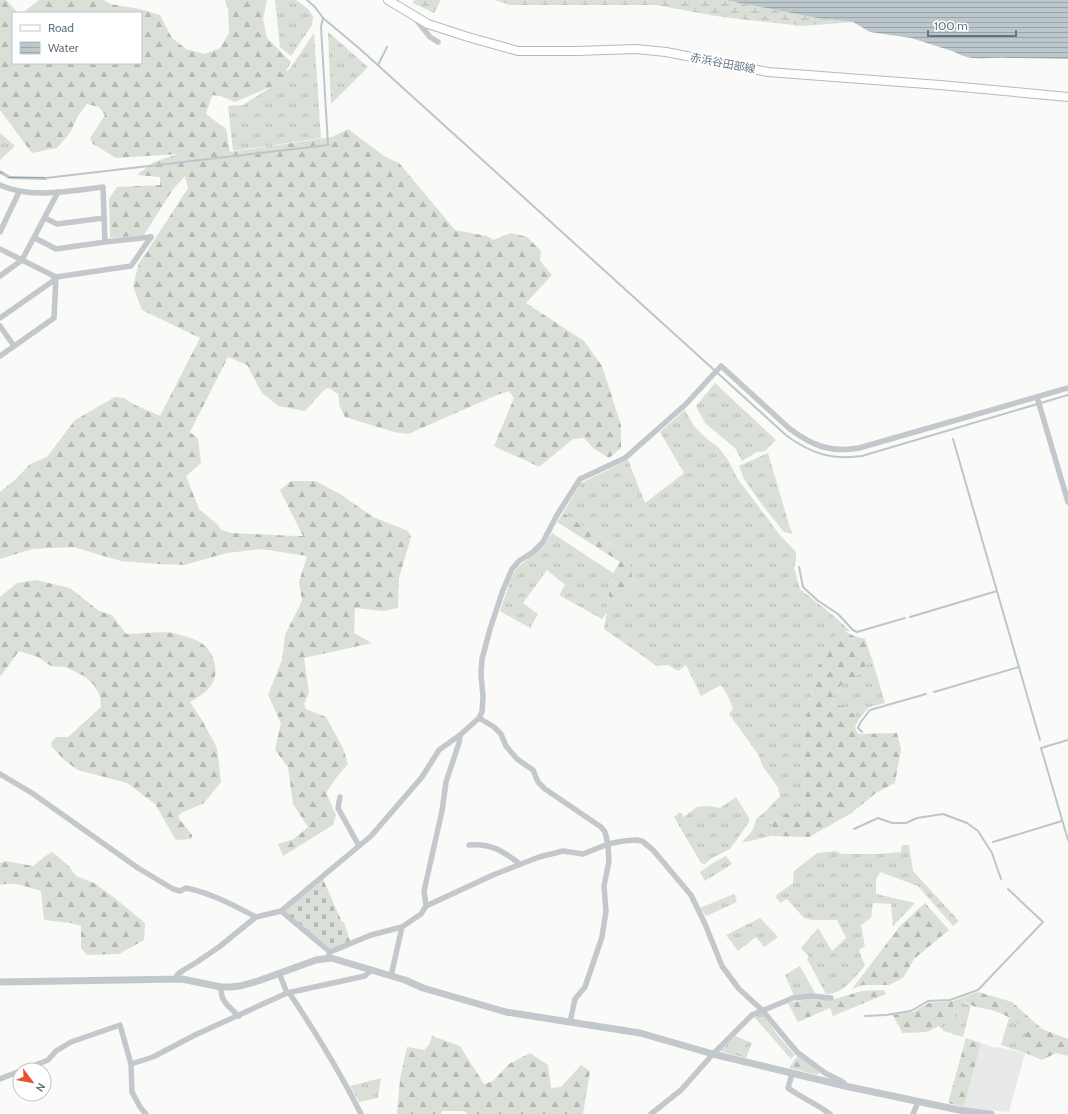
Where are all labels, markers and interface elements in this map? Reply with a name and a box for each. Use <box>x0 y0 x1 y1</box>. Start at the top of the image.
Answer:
legend <box>12 12 142 64</box>
scale bar <box>928 12 1016 38</box>
text: 100 m <box>934 18 968 33</box>
text: Road <box>48 20 74 35</box>
text: Water <box>48 40 79 55</box>
street label: 赤浜谷田部線 <box>689 50 757 76</box>
north arrow <box>12 1062 52 1102</box>
text: N <box>32 1080 48 1094</box>

